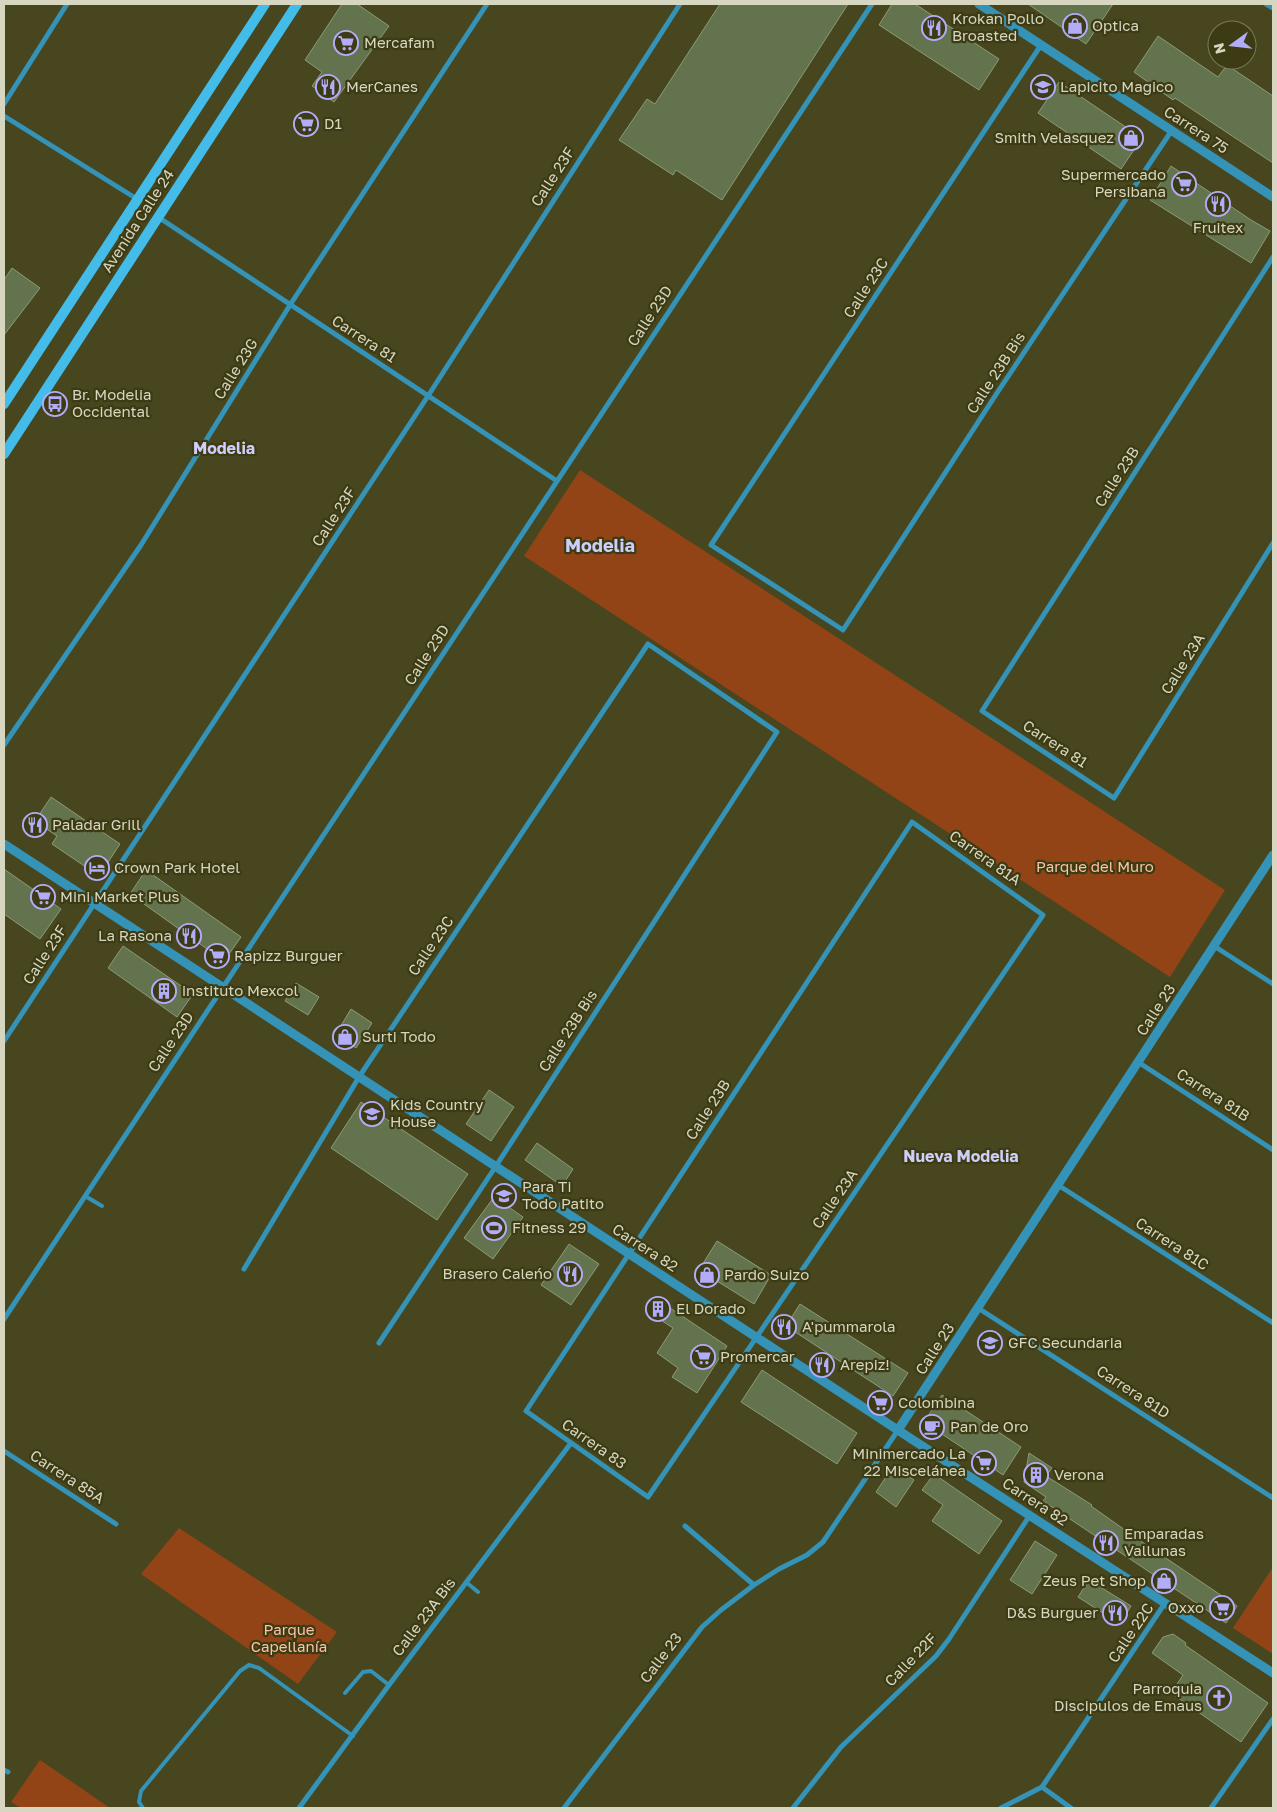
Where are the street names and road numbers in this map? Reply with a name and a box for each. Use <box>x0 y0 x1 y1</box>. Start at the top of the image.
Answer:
street label: Carrera 75 <box>1161 102 1232 157</box>
street label: Calle 23F <box>526 143 578 209</box>
street label: Avenida Calle 24 <box>97 166 177 275</box>
street label: Calle 23C <box>839 254 891 321</box>
street label: Calle 23D <box>623 282 675 349</box>
street label: Carrera 81 <box>329 311 400 366</box>
street label: Calle 23B Bis <box>962 328 1028 417</box>
street label: Calle 23G <box>209 335 261 402</box>
street label: Calle 23B <box>1090 443 1142 510</box>
street label: Calle 23F <box>307 483 359 549</box>
street label: Calle 23D <box>400 621 452 688</box>
street label: Calle 23A <box>1156 630 1208 697</box>
street label: Carrera 81 <box>1020 716 1091 771</box>
street label: Carrera 81A <box>946 826 1025 888</box>
street label: Calle 23C <box>404 912 457 979</box>
street label: Calle 23F <box>18 921 70 987</box>
street label: Calle 23 <box>1132 980 1179 1039</box>
street label: Calle 23B Bis <box>534 986 600 1075</box>
street label: Calle 23D <box>144 1008 197 1075</box>
street label: Carrera 81B <box>1174 1064 1253 1124</box>
street label: Calle 23B <box>681 1076 733 1143</box>
street label: Calle 23A <box>808 1165 861 1232</box>
street label: Carrera 81C <box>1133 1213 1212 1273</box>
street label: Carrera 82 <box>609 1219 682 1275</box>
street label: Calle 23 <box>911 1319 958 1378</box>
street label: Carrera 81D <box>1094 1361 1174 1422</box>
street label: Carrera 83 <box>559 1414 630 1472</box>
street label: Carrera 85A <box>27 1446 108 1507</box>
street label: Carrera 82 <box>999 1473 1072 1529</box>
street label: Calle 23A Bis <box>388 1573 459 1659</box>
street label: Calle 22C <box>1104 1599 1157 1666</box>
street label: Calle 23 <box>636 1629 685 1686</box>
street label: Calle 22F <box>881 1629 940 1690</box>

